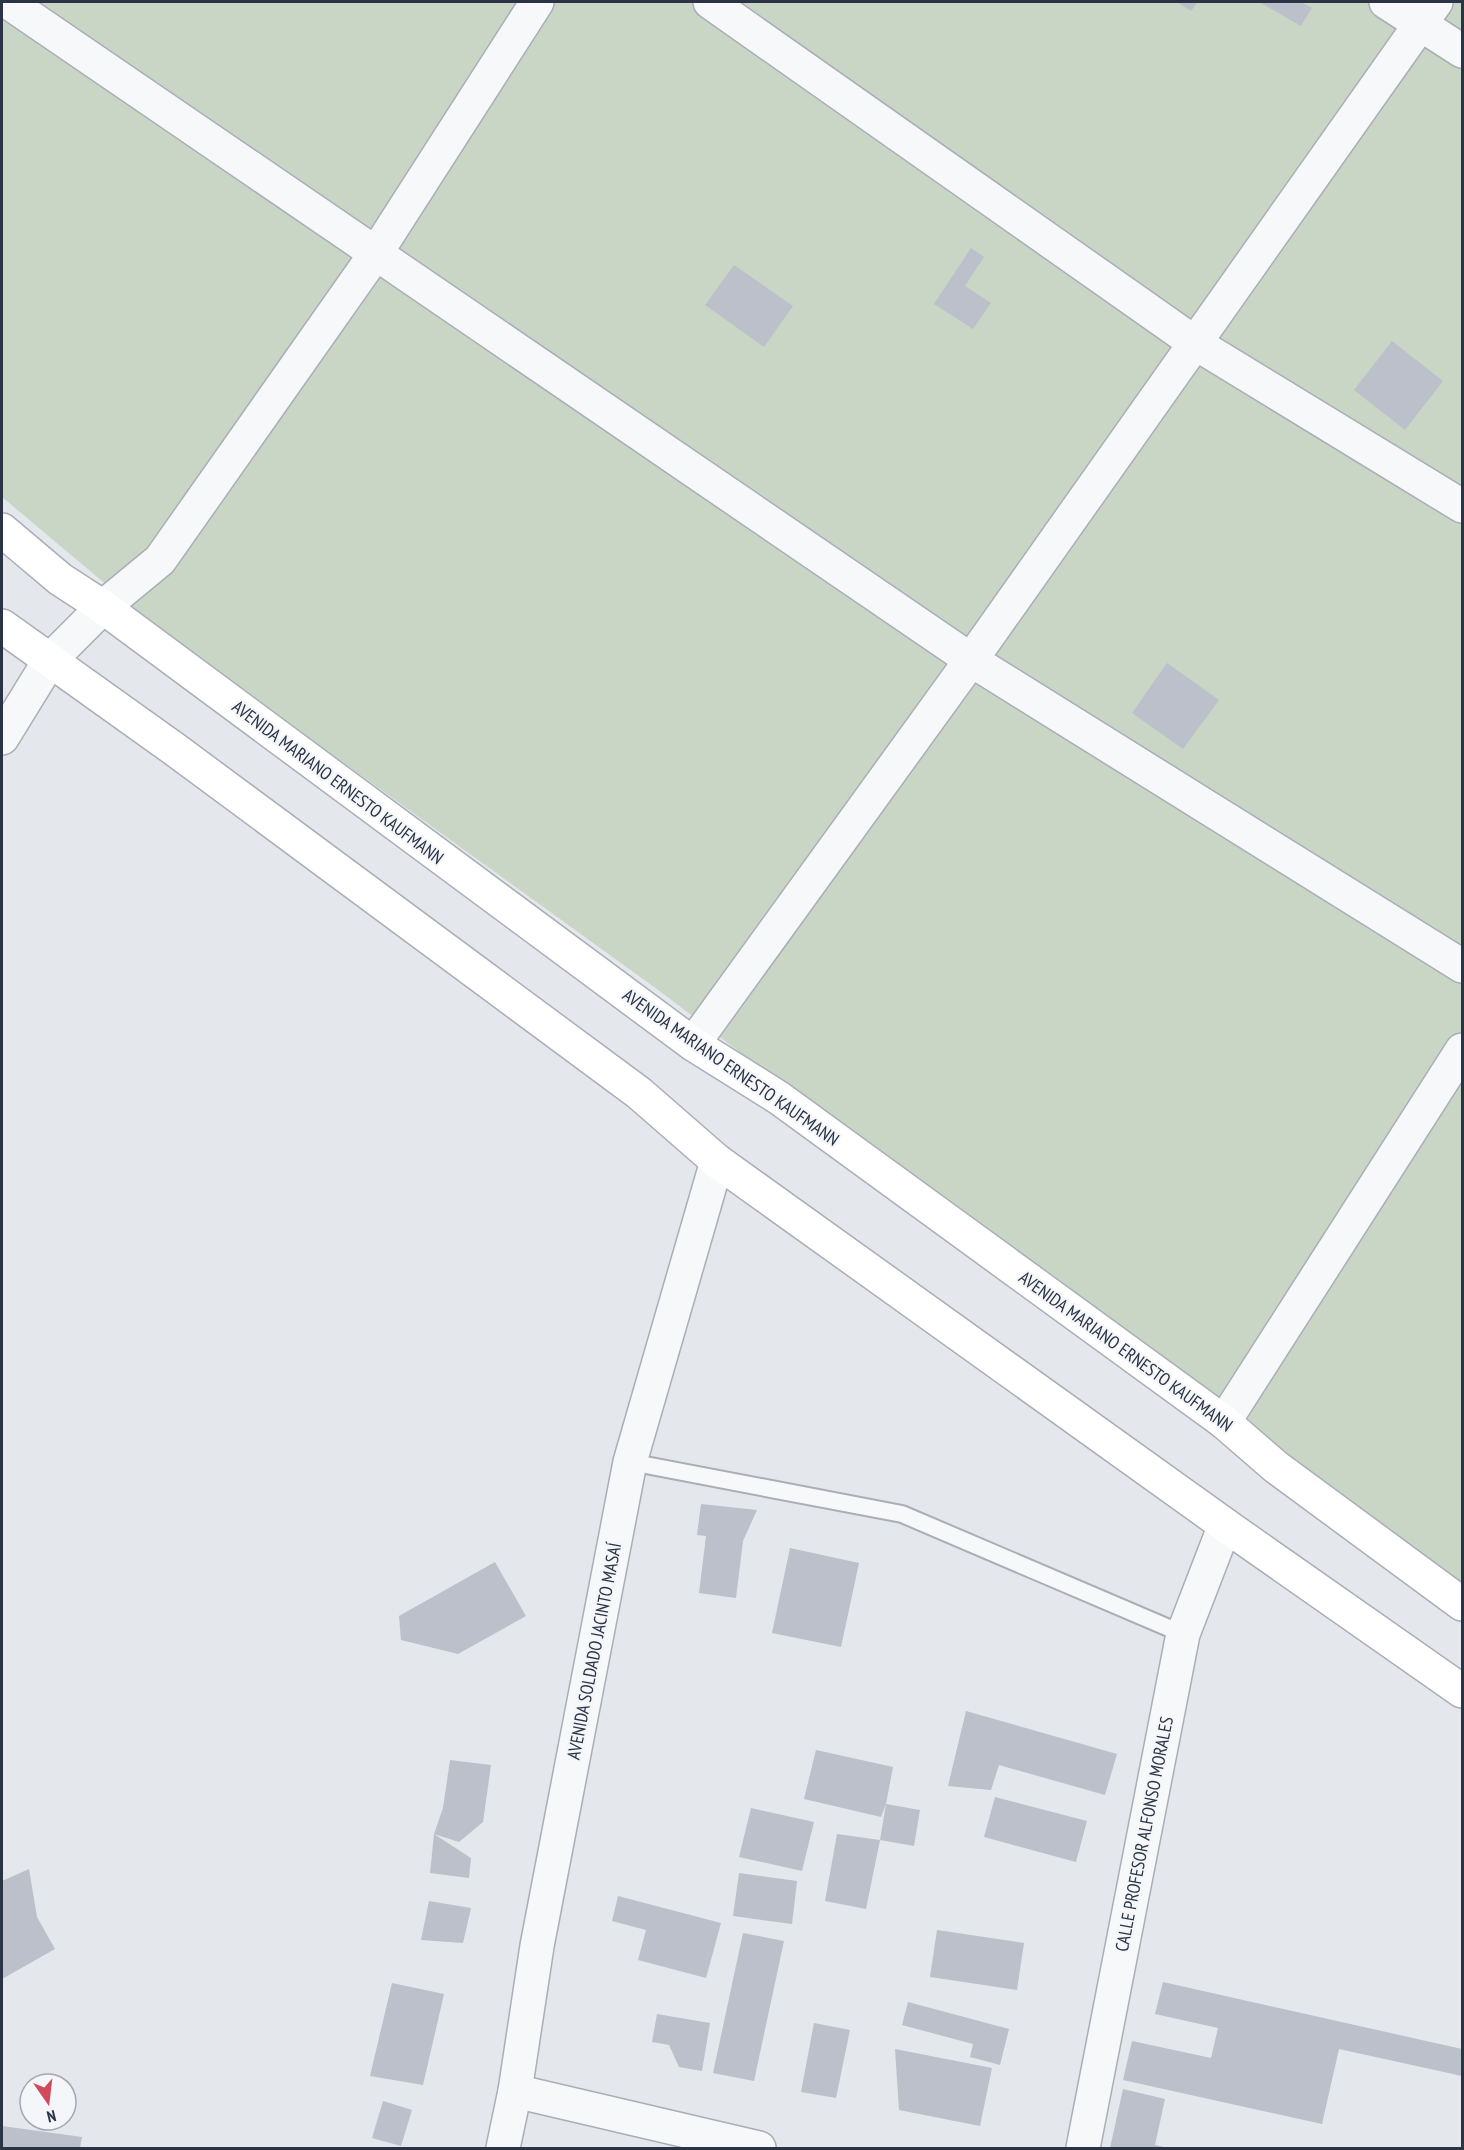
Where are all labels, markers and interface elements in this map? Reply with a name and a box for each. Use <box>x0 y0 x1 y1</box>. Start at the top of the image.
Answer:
street label: AVENIDA MARIANO ERNESTO KAUFMANN <box>228 695 448 869</box>
street label: AVENIDA MARIANO ERNESTO KAUFMANN <box>618 983 844 1151</box>
street label: AVENIDA MARIANO ERNESTO KAUFMANN <box>1014 1266 1238 1436</box>
street label: AVENIDA SOLDADO JACINTO MASAÍ <box>562 1540 626 1761</box>
street label: CALLE PROFESOR ALFONSO MORALES <box>1110 1714 1178 1954</box>
north arrow <box>18 2072 78 2132</box>
text: N <box>45 2106 58 2127</box>

